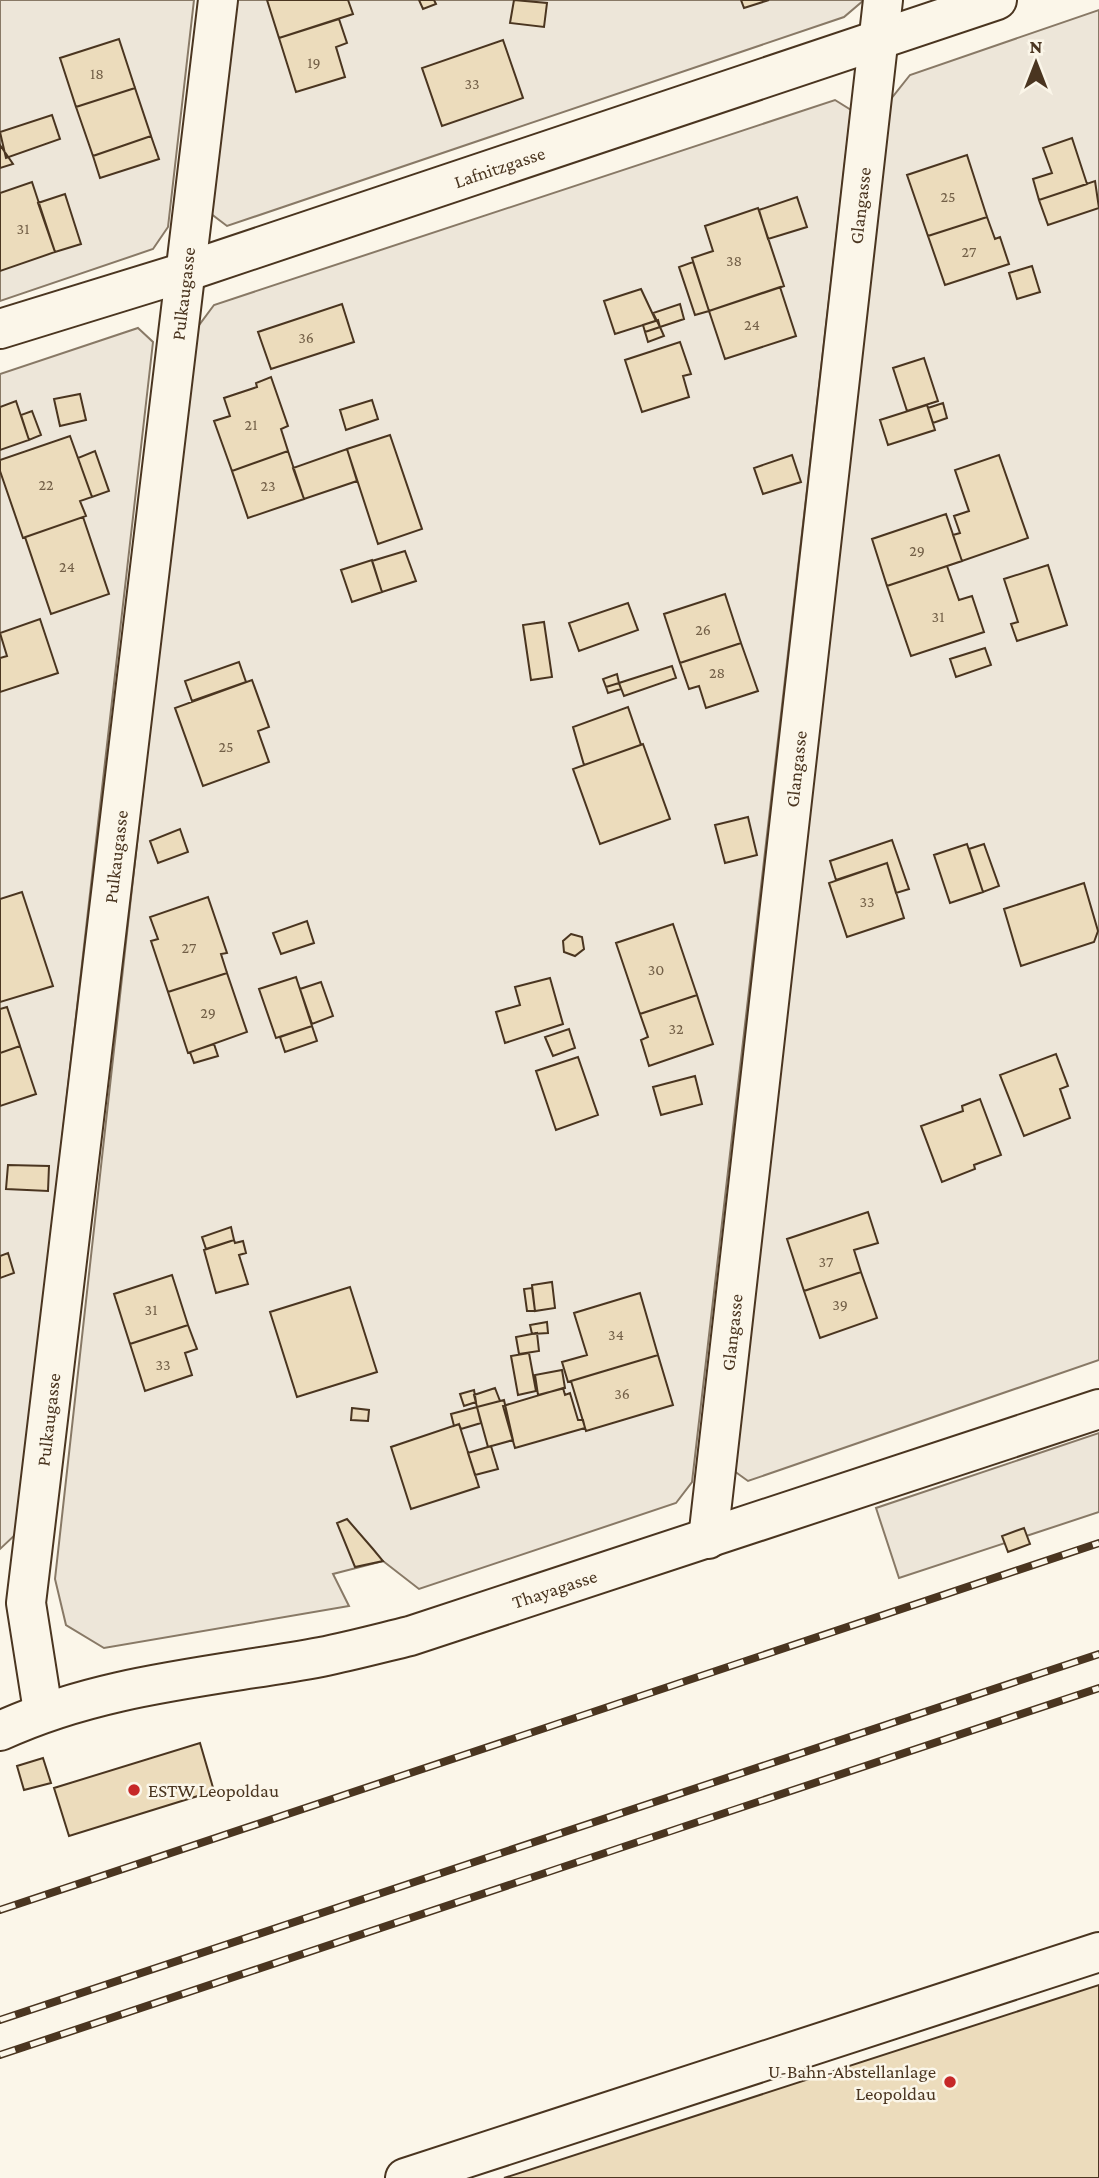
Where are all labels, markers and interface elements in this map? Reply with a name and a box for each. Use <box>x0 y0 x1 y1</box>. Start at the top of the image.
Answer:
north arrow <box>1001 28 1071 98</box>
text: N <box>1030 36 1043 57</box>
house number: 19 <box>307 54 321 71</box>
house number: 18 <box>90 65 104 82</box>
house number: 33 <box>464 75 480 92</box>
street label: Lafnitzgasse <box>451 142 548 192</box>
street label: Glangasse <box>845 166 875 245</box>
house number: 25 <box>940 188 956 205</box>
house number: 31 <box>17 220 29 237</box>
house number: 27 <box>962 243 977 260</box>
street label: Pulkaugasse <box>167 246 199 341</box>
house number: 38 <box>726 252 742 269</box>
house number: 24 <box>744 316 760 333</box>
house number: 36 <box>298 329 314 346</box>
house number: 21 <box>245 416 257 433</box>
house number: 22 <box>38 476 54 493</box>
house number: 23 <box>260 477 276 494</box>
house number: 29 <box>909 542 925 559</box>
house number: 24 <box>59 558 75 575</box>
house number: 31 <box>932 608 944 625</box>
house number: 26 <box>695 621 711 638</box>
house number: 28 <box>709 664 725 681</box>
street label: Glangasse <box>781 729 811 809</box>
house number: 25 <box>218 738 234 755</box>
street label: Pulkaugasse <box>100 809 132 904</box>
house number: 33 <box>859 893 875 910</box>
house number: 27 <box>182 939 197 956</box>
house number: 30 <box>648 961 664 978</box>
house number: 29 <box>200 1004 216 1021</box>
house number: 32 <box>668 1020 684 1037</box>
house number: 37 <box>819 1253 834 1270</box>
street label: Glangasse <box>717 1293 747 1372</box>
house number: 39 <box>832 1296 848 1313</box>
house number: 31 <box>145 1301 157 1318</box>
house number: 34 <box>608 1326 624 1343</box>
house number: 33 <box>155 1356 171 1373</box>
street label: Pulkaugasse <box>32 1372 64 1467</box>
house number: 36 <box>614 1385 630 1402</box>
street label: Thayagasse <box>510 1565 600 1613</box>
place label: ESTW Leopoldau <box>148 1780 279 1801</box>
marker: ESTW Leopoldau <box>126 1782 142 1798</box>
place label: U-Bahn-Abstellanlage Leopoldau <box>768 2061 936 2104</box>
marker: U-Bahn-Abstellanlage Leopoldau <box>942 2074 958 2090</box>

